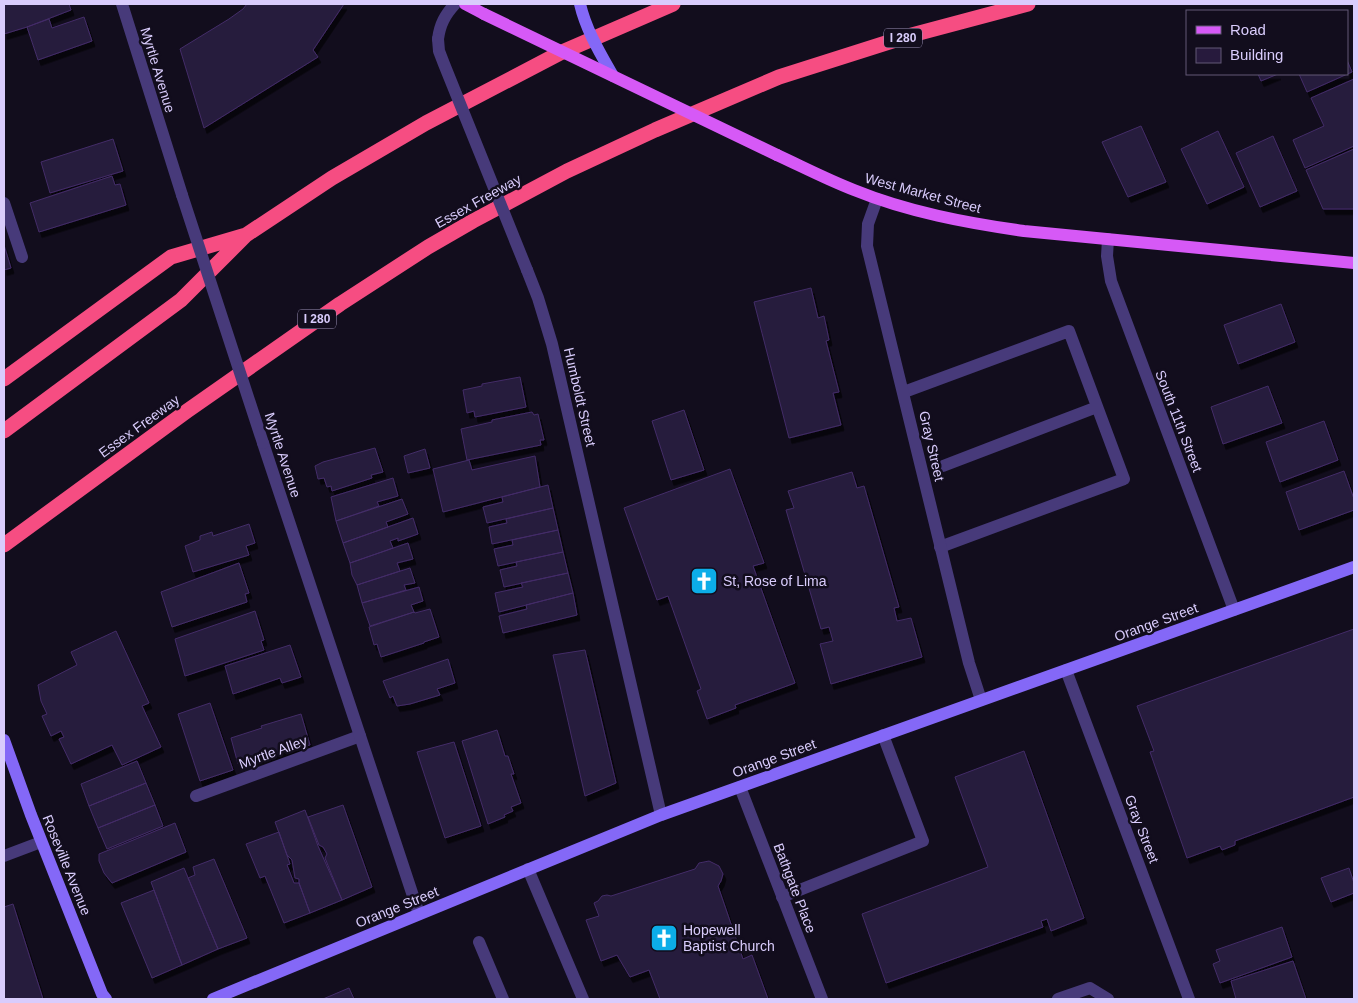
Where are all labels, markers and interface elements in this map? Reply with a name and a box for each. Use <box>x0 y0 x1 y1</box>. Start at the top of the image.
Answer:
legend <box>1186 10 1348 75</box>
text: Road <box>1230 21 1266 38</box>
street label: Myrtle Avenue <box>137 25 179 115</box>
road number: I 280 <box>884 28 922 48</box>
text: Building <box>1230 46 1283 63</box>
street label: West Market Street <box>863 170 983 216</box>
street label: Essex Freeway <box>432 171 524 231</box>
road number: I 280 <box>298 310 336 328</box>
street label: Humboldt Street <box>561 346 599 448</box>
street label: South 11th Street <box>1152 368 1206 474</box>
street label: Essex Freeway <box>96 391 182 461</box>
street label: Gray Street <box>916 409 948 483</box>
street label: Myrtle Avenue <box>262 410 304 500</box>
church icon: St, Rose of Lima <box>689 566 719 596</box>
place label: St, Rose of Lima <box>723 573 827 589</box>
street label: Orange Street <box>1112 599 1200 645</box>
street label: Myrtle Alley <box>237 732 309 772</box>
street label: Orange Street <box>730 735 818 781</box>
street label: Gray Street <box>1122 793 1162 865</box>
street label: Roseville Avenue <box>40 812 95 918</box>
street label: Bathgate Place <box>771 841 820 935</box>
street label: Orange Street <box>353 883 441 931</box>
place label: Hopewell Baptist Church <box>683 922 775 954</box>
church icon: Hopewell Baptist Church <box>649 923 679 953</box>

